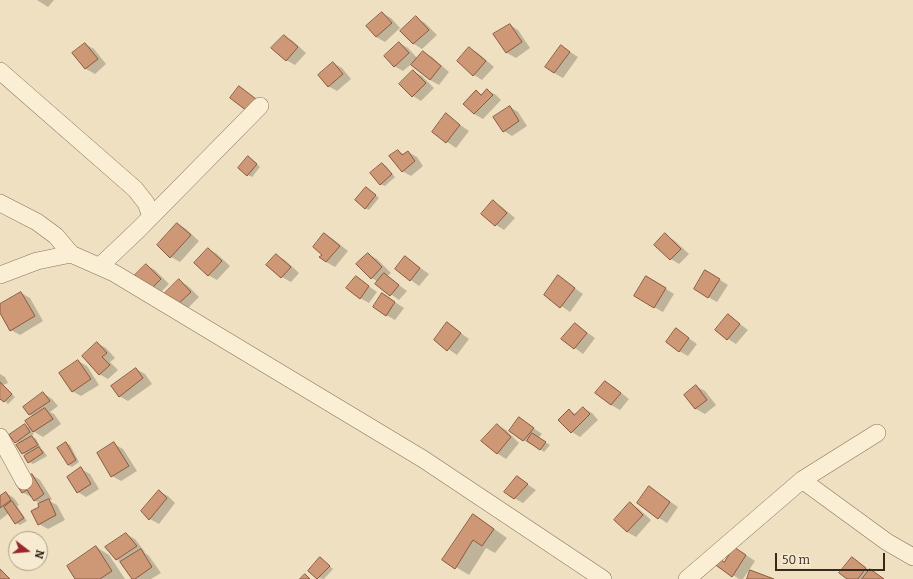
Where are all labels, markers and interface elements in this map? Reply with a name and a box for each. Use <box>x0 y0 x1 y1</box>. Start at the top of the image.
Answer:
north arrow <box>8 531 48 571</box>
scale bar <box>777 545 887 571</box>
text: N <box>32 548 46 560</box>
text: 50 m <box>782 553 810 567</box>

